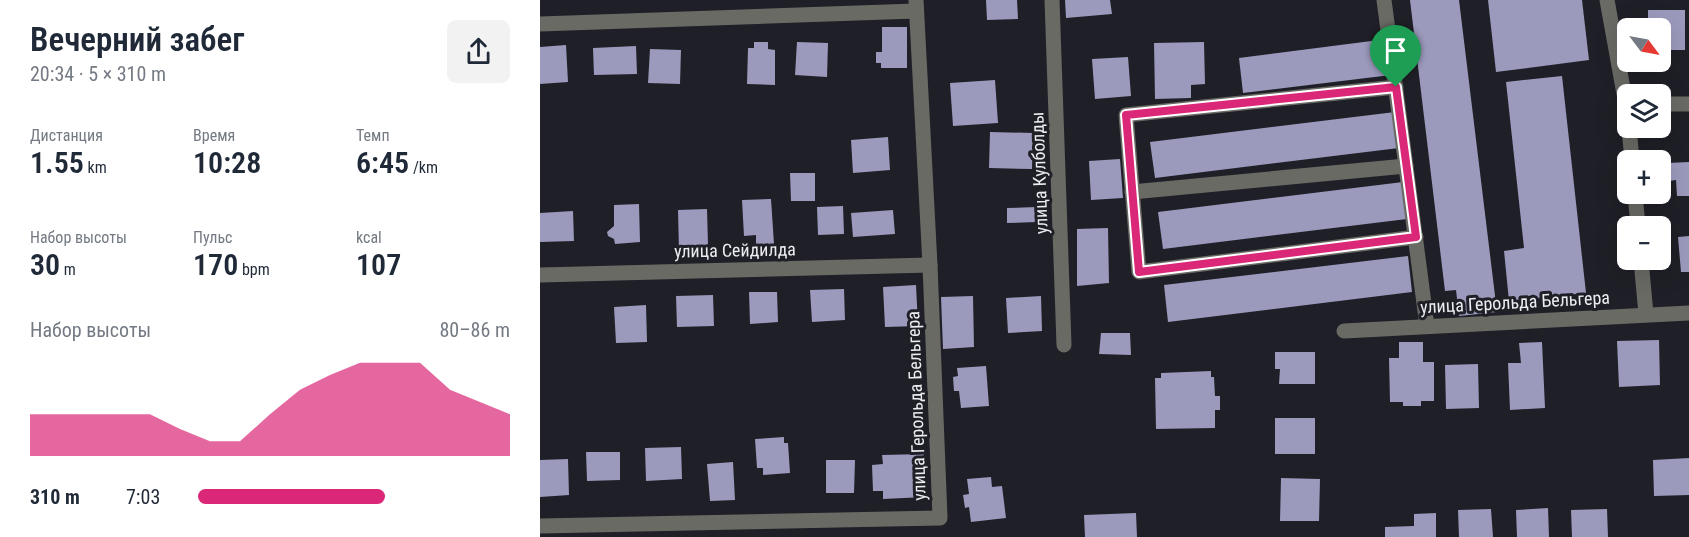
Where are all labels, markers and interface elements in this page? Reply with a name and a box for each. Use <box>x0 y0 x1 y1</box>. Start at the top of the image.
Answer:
north arrow <box>1617 18 1671 72</box>
map controls <box>1617 18 1671 270</box>
text: Вечерний забег <box>30 20 244 59</box>
button: share <box>447 20 510 83</box>
pin <box>1370 25 1421 87</box>
icon: arrive <box>1379 34 1412 67</box>
text: 20:34 · 5 × 310 m <box>30 62 166 86</box>
button: layers <box>1617 84 1671 138</box>
street label: улица Кулболды <box>1026 111 1052 235</box>
text: Дистанция <box>30 126 103 145</box>
text: Время <box>193 126 235 145</box>
text: Темп <box>356 126 390 145</box>
text: 1.55 <box>30 145 84 180</box>
text: 10:28 <box>193 145 261 180</box>
text: 6:45 <box>356 145 409 180</box>
button: + <box>1617 150 1671 204</box>
text: km <box>84 158 107 177</box>
text: /km <box>409 158 438 177</box>
button: − <box>1617 216 1671 270</box>
text: Набор высоты <box>30 228 127 247</box>
text: Пульс <box>193 228 232 247</box>
text: kcal <box>356 228 382 247</box>
street label: улица Сейдилда <box>674 238 796 262</box>
text: 30 <box>30 247 60 282</box>
text: 170 <box>193 247 238 282</box>
text: 107 <box>356 247 401 282</box>
text: m <box>60 260 76 279</box>
text: bpm <box>238 260 270 279</box>
street label: улица Герольда Бельгера <box>1420 287 1610 317</box>
street label: улица Герольда Бельгера <box>902 311 930 501</box>
text: Набор высоты <box>30 318 151 342</box>
text: 80–86 m <box>439 318 510 342</box>
text: 310 m <box>30 485 80 509</box>
text: 7:03 <box>126 485 160 509</box>

